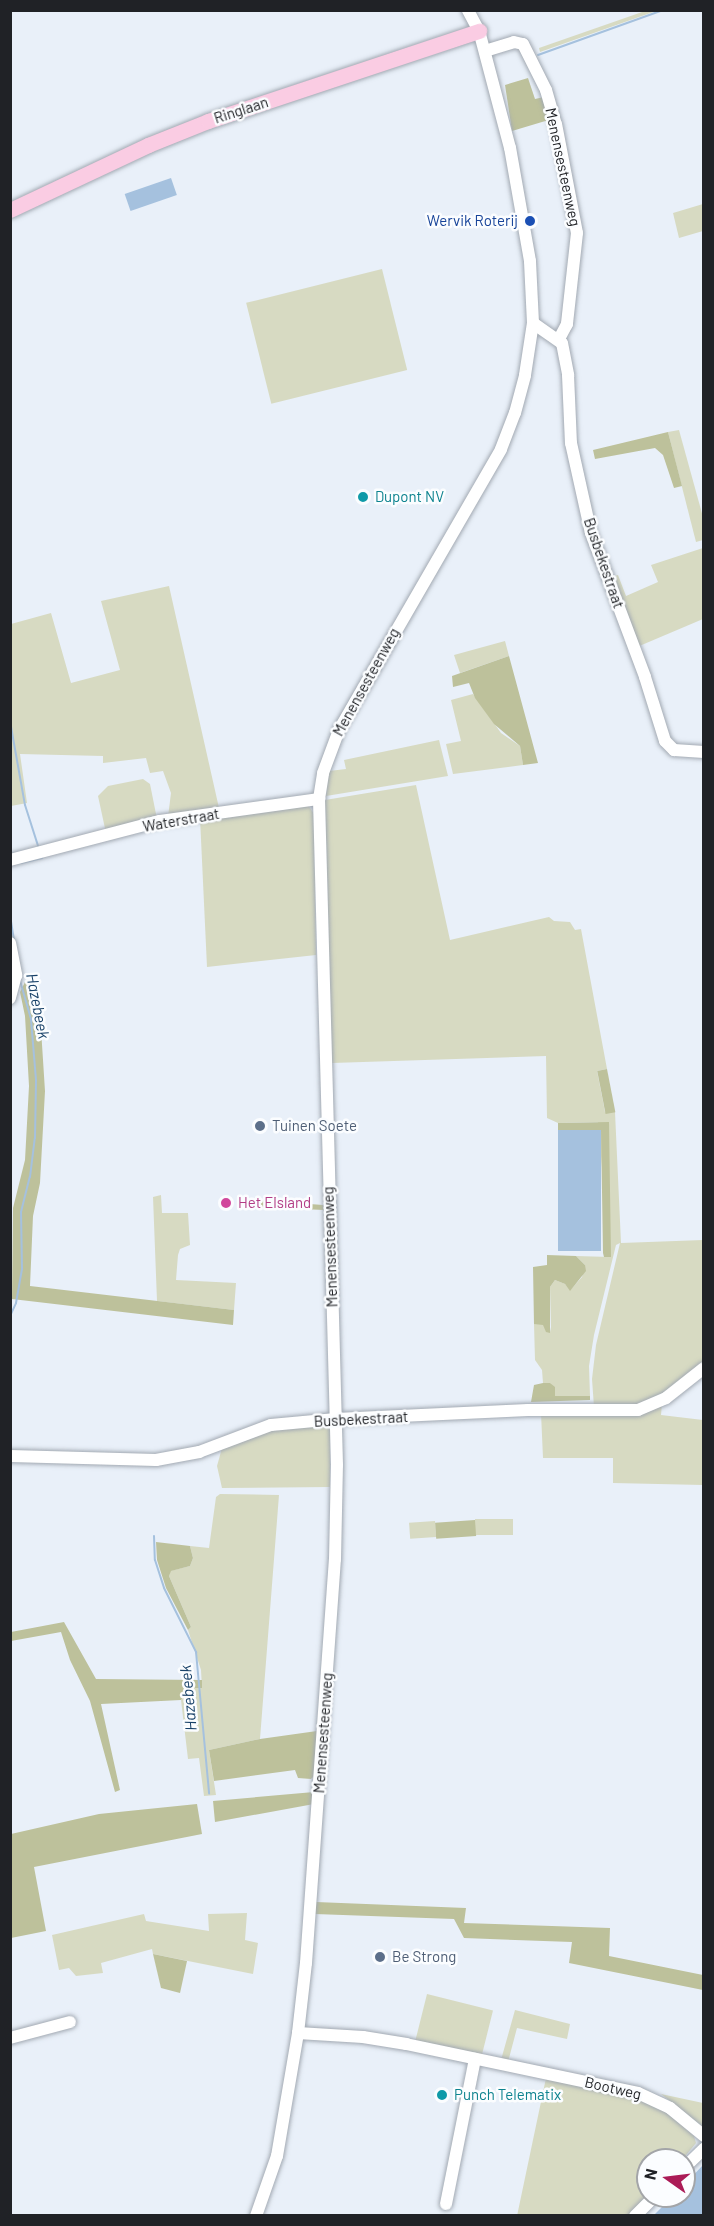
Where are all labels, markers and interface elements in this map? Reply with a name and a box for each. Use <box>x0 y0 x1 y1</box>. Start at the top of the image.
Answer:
street label: Ringlaan <box>212 93 270 127</box>
street label: Menensesteenweg <box>542 106 584 228</box>
place label: Wervik Roterij <box>427 212 518 230</box>
marker: Wervik Roterij <box>523 214 537 228</box>
place label: Dupont NV <box>375 488 444 506</box>
marker: Dupont NV <box>356 490 370 504</box>
street label: Busbekestraat <box>580 515 628 611</box>
street label: Menensesteenweg <box>329 625 403 739</box>
street label: Waterstraat <box>141 804 221 836</box>
water label: Hazebeek <box>22 972 54 1040</box>
place label: Tuinen Soete <box>272 1117 357 1135</box>
marker: Tuinen Soete <box>253 1119 267 1133</box>
street label: Menensesteenweg <box>319 1186 341 1308</box>
place label: Het Elsland <box>238 1194 311 1212</box>
marker: Het Elsland <box>219 1196 233 1210</box>
street label: Busbekestraat <box>313 1408 409 1430</box>
water label: Hazebeek <box>176 1664 200 1732</box>
street label: Menensesteenweg <box>310 1672 336 1794</box>
place label: Be Strong <box>392 1948 456 1966</box>
marker: Be Strong <box>373 1950 387 1964</box>
street label: Bootweg <box>583 2073 643 2103</box>
place label: Punch Telematix <box>454 2086 561 2104</box>
marker: Punch Telematix <box>435 2088 449 2102</box>
north arrow <box>636 2148 696 2208</box>
text: N <box>639 2167 660 2181</box>

